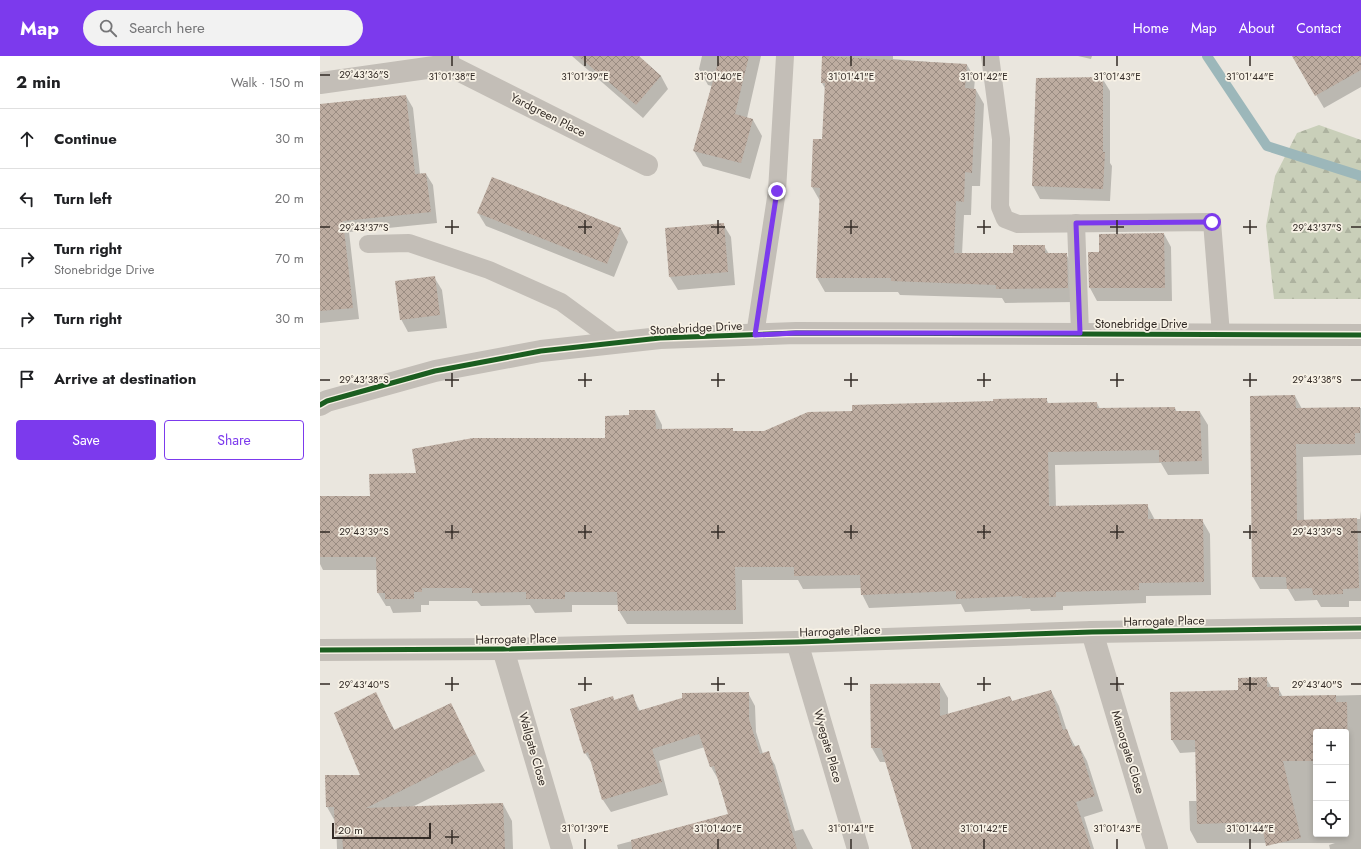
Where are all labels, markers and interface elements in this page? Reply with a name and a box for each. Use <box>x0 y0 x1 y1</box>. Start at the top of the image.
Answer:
search box <box>83 10 363 46</box>
text: Map <box>20 15 59 42</box>
icon: search <box>97 17 119 39</box>
text: Search here <box>129 17 205 39</box>
text: Home <box>1133 18 1169 38</box>
text: Map <box>1191 18 1217 38</box>
text: About <box>1239 18 1274 38</box>
text: Contact <box>1296 18 1341 38</box>
text: 29°43'36"S <box>339 67 389 82</box>
text: 31°01'38"E <box>428 69 476 84</box>
text: 31°01'39"E <box>561 69 609 84</box>
text: 31°01'40"E <box>694 69 742 84</box>
text: 31°01'41"E <box>828 69 874 84</box>
text: 31°01'42"E <box>960 69 1008 84</box>
text: 31°01'43"E <box>1093 69 1141 84</box>
text: 31°01'44"E <box>1226 69 1274 84</box>
text: 2 min <box>16 70 61 94</box>
text: Walk · 150 m <box>231 73 304 92</box>
street label: Yardgreen Place <box>507 88 589 142</box>
icon: ahead <box>16 128 38 150</box>
text: Continue <box>54 128 117 150</box>
text: 30 m <box>275 129 304 148</box>
route end <box>768 182 786 200</box>
icon: left <box>16 188 38 210</box>
text: Turn left <box>54 188 112 210</box>
text: 20 m <box>275 189 304 208</box>
route start <box>1203 213 1221 231</box>
text: 29°43'37"S <box>339 220 389 235</box>
text: 29°43'37"S <box>1292 220 1342 235</box>
text: Turn right <box>54 238 122 260</box>
icon: right <box>16 248 38 270</box>
text: 70 m <box>275 249 304 268</box>
text: Stonebridge Drive <box>54 260 154 279</box>
icon: right <box>16 308 38 330</box>
text: Turn right <box>54 308 122 330</box>
text: 30 m <box>275 309 304 328</box>
street label: Stonebridge Drive <box>1095 315 1187 333</box>
street label: Stonebridge Drive <box>649 317 743 339</box>
icon: arrive <box>16 368 38 390</box>
text: Arrive at destination <box>54 368 196 390</box>
text: 29°43'38"S <box>339 372 389 387</box>
text: 29°43'38"S <box>1292 372 1342 387</box>
button: Save <box>16 420 156 460</box>
button: Share <box>164 420 304 460</box>
text: 29°43'39"S <box>339 524 389 539</box>
text: 29°43'39"S <box>1292 524 1342 539</box>
street label: Harrogate Place <box>1123 611 1205 631</box>
street label: Harrogate Place <box>799 621 881 641</box>
street label: Harrogate Place <box>475 629 557 649</box>
text: 29°43'40"S <box>339 677 390 692</box>
text: 29°43'40"S <box>1292 677 1343 692</box>
street label: Wyegate Place <box>809 707 847 785</box>
street label: Manorgate Close <box>1107 708 1149 796</box>
street label: Wallgate Close <box>514 710 552 788</box>
map controls <box>1313 729 1349 837</box>
button: + <box>1313 729 1349 765</box>
button: − <box>1313 765 1349 801</box>
button: locate <box>1313 801 1349 837</box>
scale bar <box>332 821 431 840</box>
text: 31°01'39"E <box>561 821 609 836</box>
text: 31°01'40"E <box>694 821 742 836</box>
text: 31°01'41"E <box>828 821 874 836</box>
text: 31°01'42"E <box>960 821 1008 836</box>
text: 31°01'43"E <box>1093 821 1141 836</box>
text: 31°01'44"E <box>1226 821 1274 836</box>
text: 20 m <box>338 822 363 838</box>

